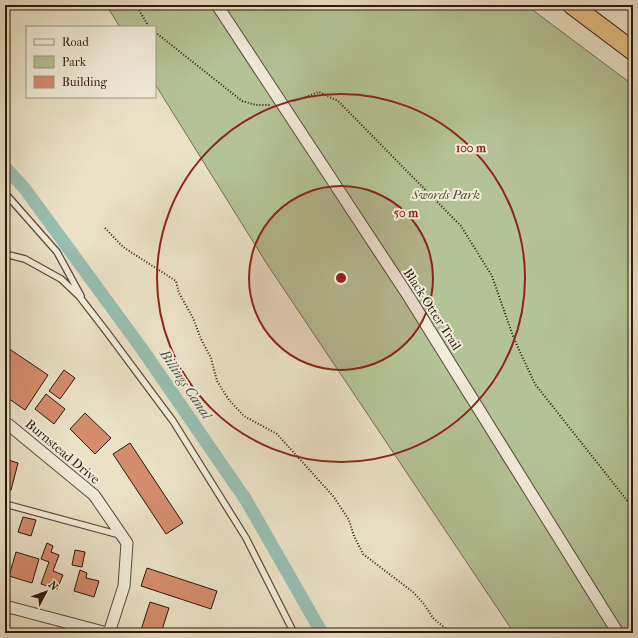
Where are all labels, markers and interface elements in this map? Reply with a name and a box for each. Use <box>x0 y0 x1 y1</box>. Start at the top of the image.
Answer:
legend <box>26 26 156 98</box>
text: Road <box>62 35 89 49</box>
text: Park <box>62 55 87 69</box>
text: Building <box>62 75 107 89</box>
text: 100 m <box>456 141 487 155</box>
park label: Swords Park <box>411 187 480 202</box>
text: 50 m <box>394 206 419 220</box>
street label: Black Otter Trail <box>401 266 465 353</box>
centre of rings <box>334 271 348 285</box>
water label: Billings Canal <box>156 345 216 424</box>
street label: Burnstead Drive <box>22 416 103 487</box>
north arrow <box>26 572 66 612</box>
text: N <box>46 578 61 594</box>

